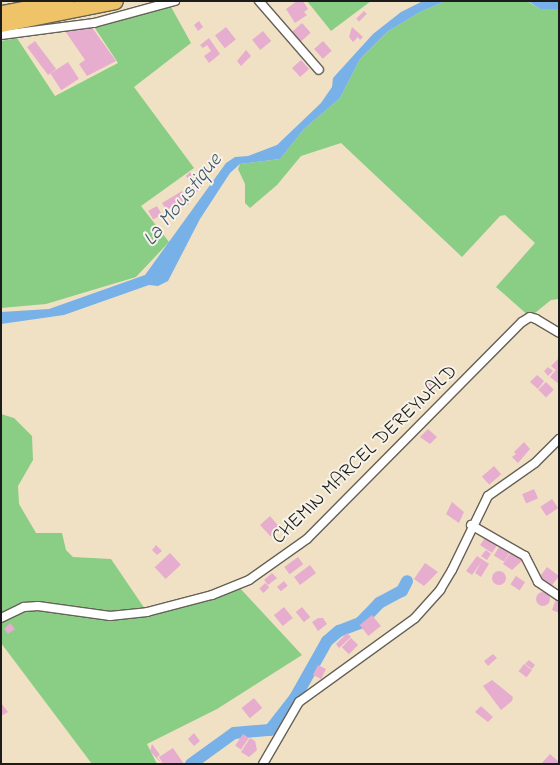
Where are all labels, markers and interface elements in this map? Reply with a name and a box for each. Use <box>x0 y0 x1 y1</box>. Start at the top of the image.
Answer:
water label: La Moustique <box>138 149 228 251</box>
street label: CHEMIN MARCEL DEREYNALD <box>267 360 463 550</box>

